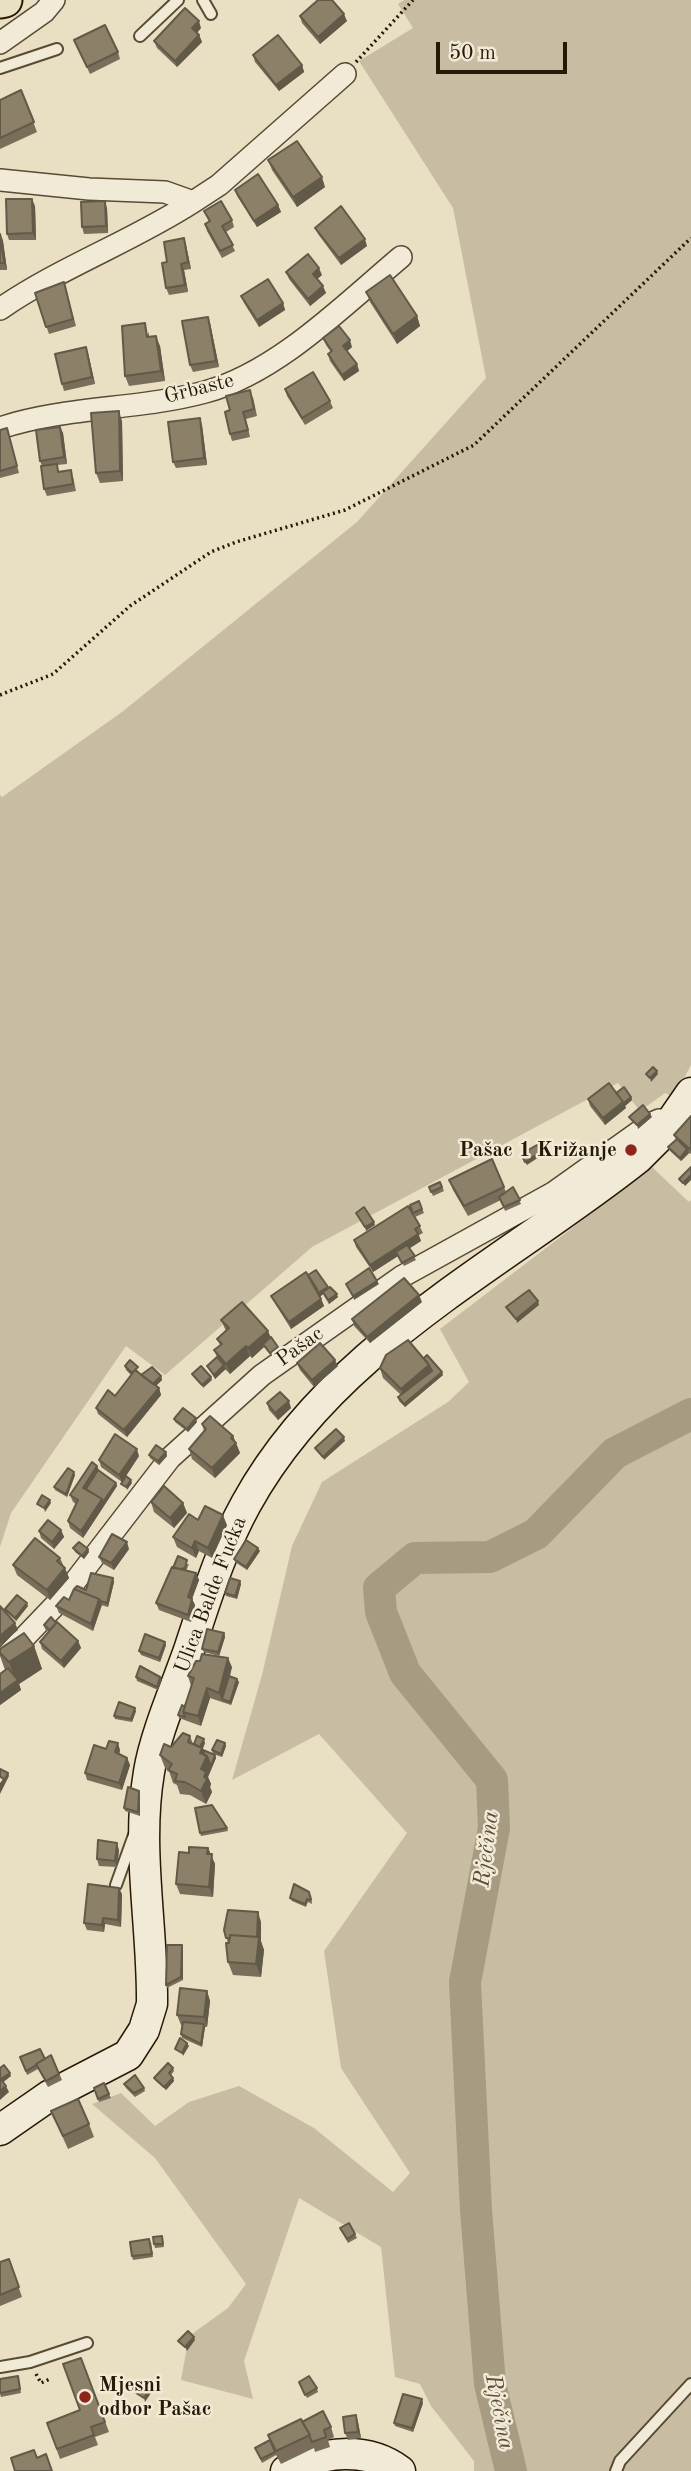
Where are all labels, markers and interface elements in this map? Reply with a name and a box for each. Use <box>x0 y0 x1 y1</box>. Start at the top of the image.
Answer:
scale bar <box>439 28 570 72</box>
text: 50 m <box>449 43 496 64</box>
street label: Grbaste <box>162 368 236 410</box>
place label: Pašac 1 Križanje <box>459 1137 617 1163</box>
marker: Pašac 1 Križanje <box>623 1142 639 1158</box>
street label: Pašac <box>271 1321 329 1373</box>
street label: Ulica Balde Fućka <box>169 1513 253 1677</box>
water label: Rječina <box>469 1809 505 1889</box>
place label: Mjesni odbor Pašac <box>99 2372 212 2422</box>
water label: Rječina <box>478 2372 520 2452</box>
marker: Mjesni odbor Pašac <box>77 2389 93 2405</box>

